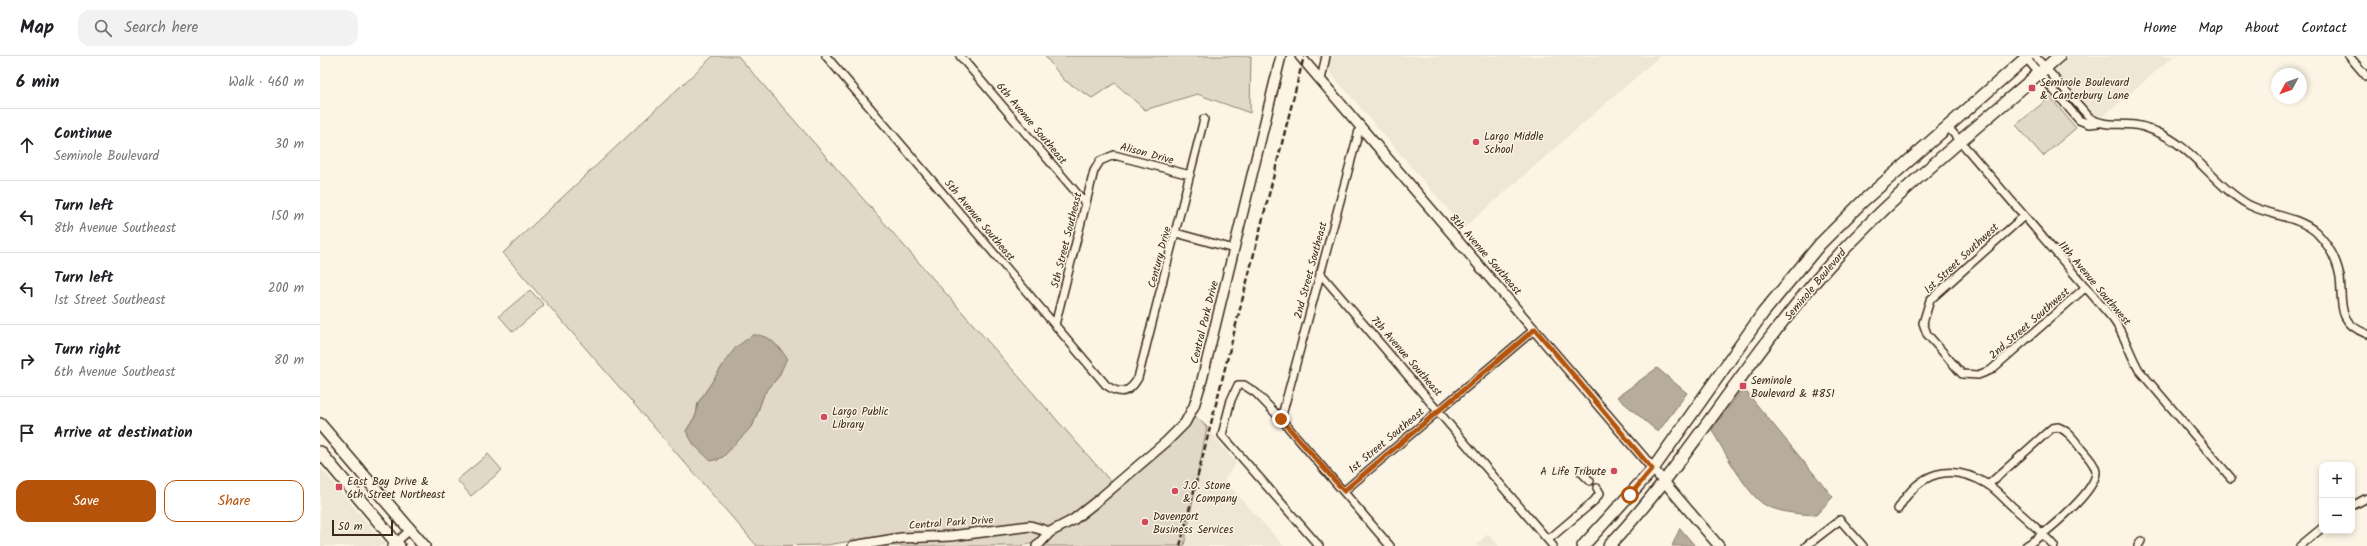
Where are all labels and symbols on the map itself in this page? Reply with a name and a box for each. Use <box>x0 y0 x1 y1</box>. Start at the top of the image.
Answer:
north arrow <box>2271 68 2307 104</box>
place label: Seminole Boulevard & Canterbury Lane <box>2040 74 2129 105</box>
street label: 6th Avenue Southeast <box>991 78 1072 169</box>
marker: Seminole Boulevard & Canterbury Lane <box>2027 83 2037 93</box>
place label: Largo Middle School <box>1484 128 1543 159</box>
marker: Largo Middle School <box>1471 137 1481 147</box>
street label: Alison Drive <box>1118 138 1176 170</box>
street label: 5th Avenue Southeast <box>939 176 1020 266</box>
street label: 5th Street Southeast <box>1046 190 1088 290</box>
street label: 8th Avenue Southeast <box>1445 210 1526 300</box>
street label: 2nd Street Southeast <box>1289 219 1333 321</box>
street label: 1st Street Southwest <box>1920 219 2004 298</box>
street label: Century Drive <box>1143 224 1177 290</box>
street label: 11th Avenue Southwest <box>2053 237 2136 331</box>
street label: Seminole Boulevard <box>1780 244 1852 324</box>
street label: Central Park Drive <box>1186 279 1224 366</box>
street label: 2nd Street Southwest <box>1985 283 2075 364</box>
street label: 7th Avenue Southeast <box>1366 312 1447 402</box>
place label: Seminole Boulevard & #851 <box>1751 372 1835 403</box>
marker: Seminole Boulevard & #851 <box>1738 381 1748 391</box>
place label: Largo Public Library <box>832 403 889 434</box>
street label: 1st Street Southeast <box>1345 403 1429 478</box>
route end <box>1272 410 1290 428</box>
marker: Largo Public Library <box>819 412 829 422</box>
place label: A Life Tribute <box>1540 463 1606 481</box>
marker: A Life Tribute <box>1609 466 1619 476</box>
place label: East Bay Drive & 6th Street Northeast <box>347 473 446 504</box>
place label: J.O. Stone & Company <box>1183 477 1238 508</box>
marker: East Bay Drive & 6th Street Northeast <box>334 482 344 492</box>
marker: J.O. Stone & Company <box>1170 486 1180 496</box>
route start <box>1621 486 1639 504</box>
place label: Davenport Business Services <box>1153 508 1234 539</box>
street label: Central Park Drive <box>908 511 994 535</box>
marker: Davenport Business Services <box>1140 517 1150 527</box>
scale bar <box>332 518 393 537</box>

